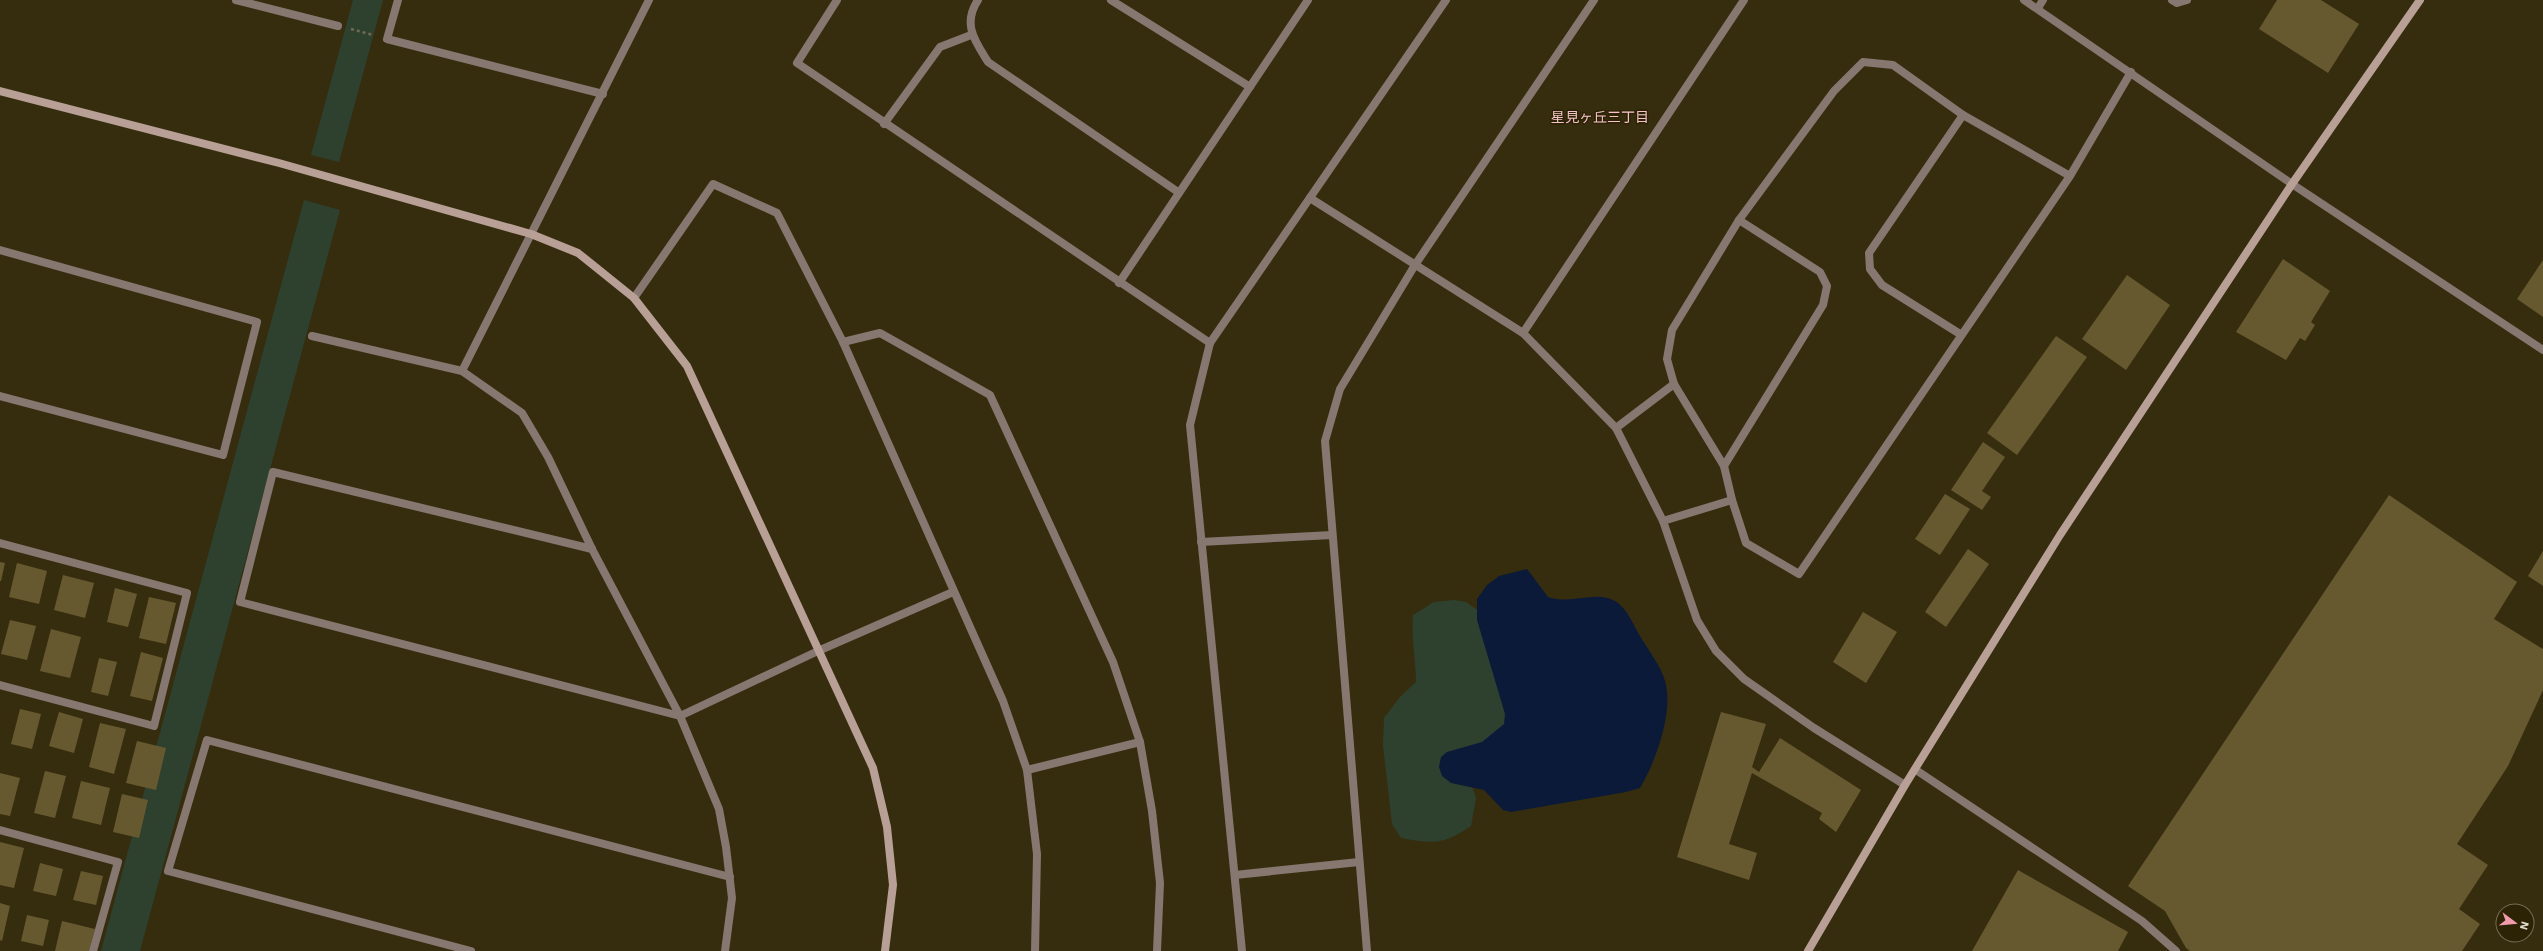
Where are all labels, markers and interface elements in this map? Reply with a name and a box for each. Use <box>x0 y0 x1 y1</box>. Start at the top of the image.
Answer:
district label: 星見ヶ丘三丁目 <box>1551 109 1649 125</box>
north arrow <box>2495 903 2535 943</box>
text: N <box>2517 920 2532 931</box>

